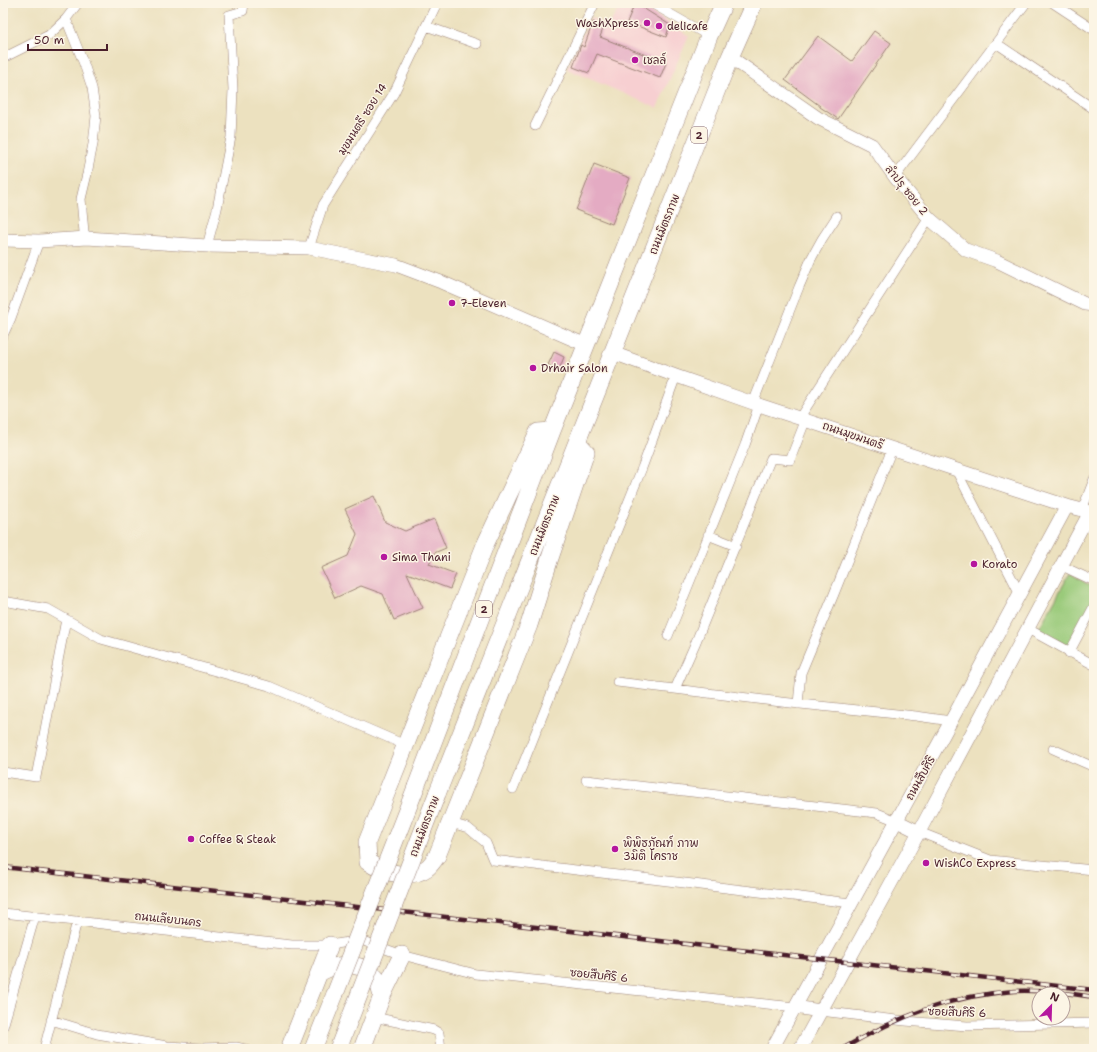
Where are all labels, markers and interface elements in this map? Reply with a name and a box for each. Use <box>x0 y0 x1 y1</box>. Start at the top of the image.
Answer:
place label: WashXpress <box>576 16 639 31</box>
marker: WashXpress <box>642 18 652 28</box>
place label: delicafe <box>667 19 708 34</box>
marker: delicafe <box>654 21 664 31</box>
scale bar <box>28 26 107 52</box>
text: 50 m <box>34 32 64 48</box>
place label: เชลล์ <box>643 52 666 68</box>
marker: เชลล์ <box>630 55 640 65</box>
street label: มุขมนตรี ซอย 14 <box>334 80 391 158</box>
road number: 2 <box>691 127 707 143</box>
street label: ลำปรุ ซอย 2 <box>881 162 931 219</box>
street label: ถนนมิตรภาพ <box>645 192 683 257</box>
place label: 7-Eleven <box>460 296 507 311</box>
marker: 7-Eleven <box>447 298 457 308</box>
place label: Drhair Salon <box>541 361 608 376</box>
marker: Drhair Salon <box>528 363 538 373</box>
street label: ถนนมุขมนตรี <box>820 418 886 454</box>
street label: ถนนมิตรภาพ <box>525 493 563 558</box>
place label: Sima Thani <box>392 550 451 565</box>
marker: Sima Thani <box>379 552 389 562</box>
place label: Korato <box>982 557 1018 572</box>
marker: Korato <box>969 559 979 569</box>
road number: 2 <box>476 601 492 617</box>
street label: ถนนสืบศิริ <box>901 753 939 803</box>
street label: ถนนมิตรภาพ <box>406 794 443 859</box>
place label: Coffee & Steak <box>199 832 276 847</box>
marker: Coffee & Steak <box>186 834 196 844</box>
place label: พิพิธภัณท์ ภาพ 3มิติ โคราช <box>623 835 699 864</box>
marker: พิพิธภัณท์ ภาพ 3มิติ โคราช <box>610 844 620 854</box>
place label: WishCo Express <box>934 856 1016 871</box>
marker: WishCo Express <box>921 858 931 868</box>
street label: ถนนเลียบนคร <box>134 909 202 930</box>
street label: ซอยสืบศิริ 6 <box>569 964 629 986</box>
north arrow <box>1031 986 1071 1026</box>
text: N <box>1048 989 1062 1006</box>
street label: ซอยสืบศิริ 6 <box>927 1003 987 1021</box>

